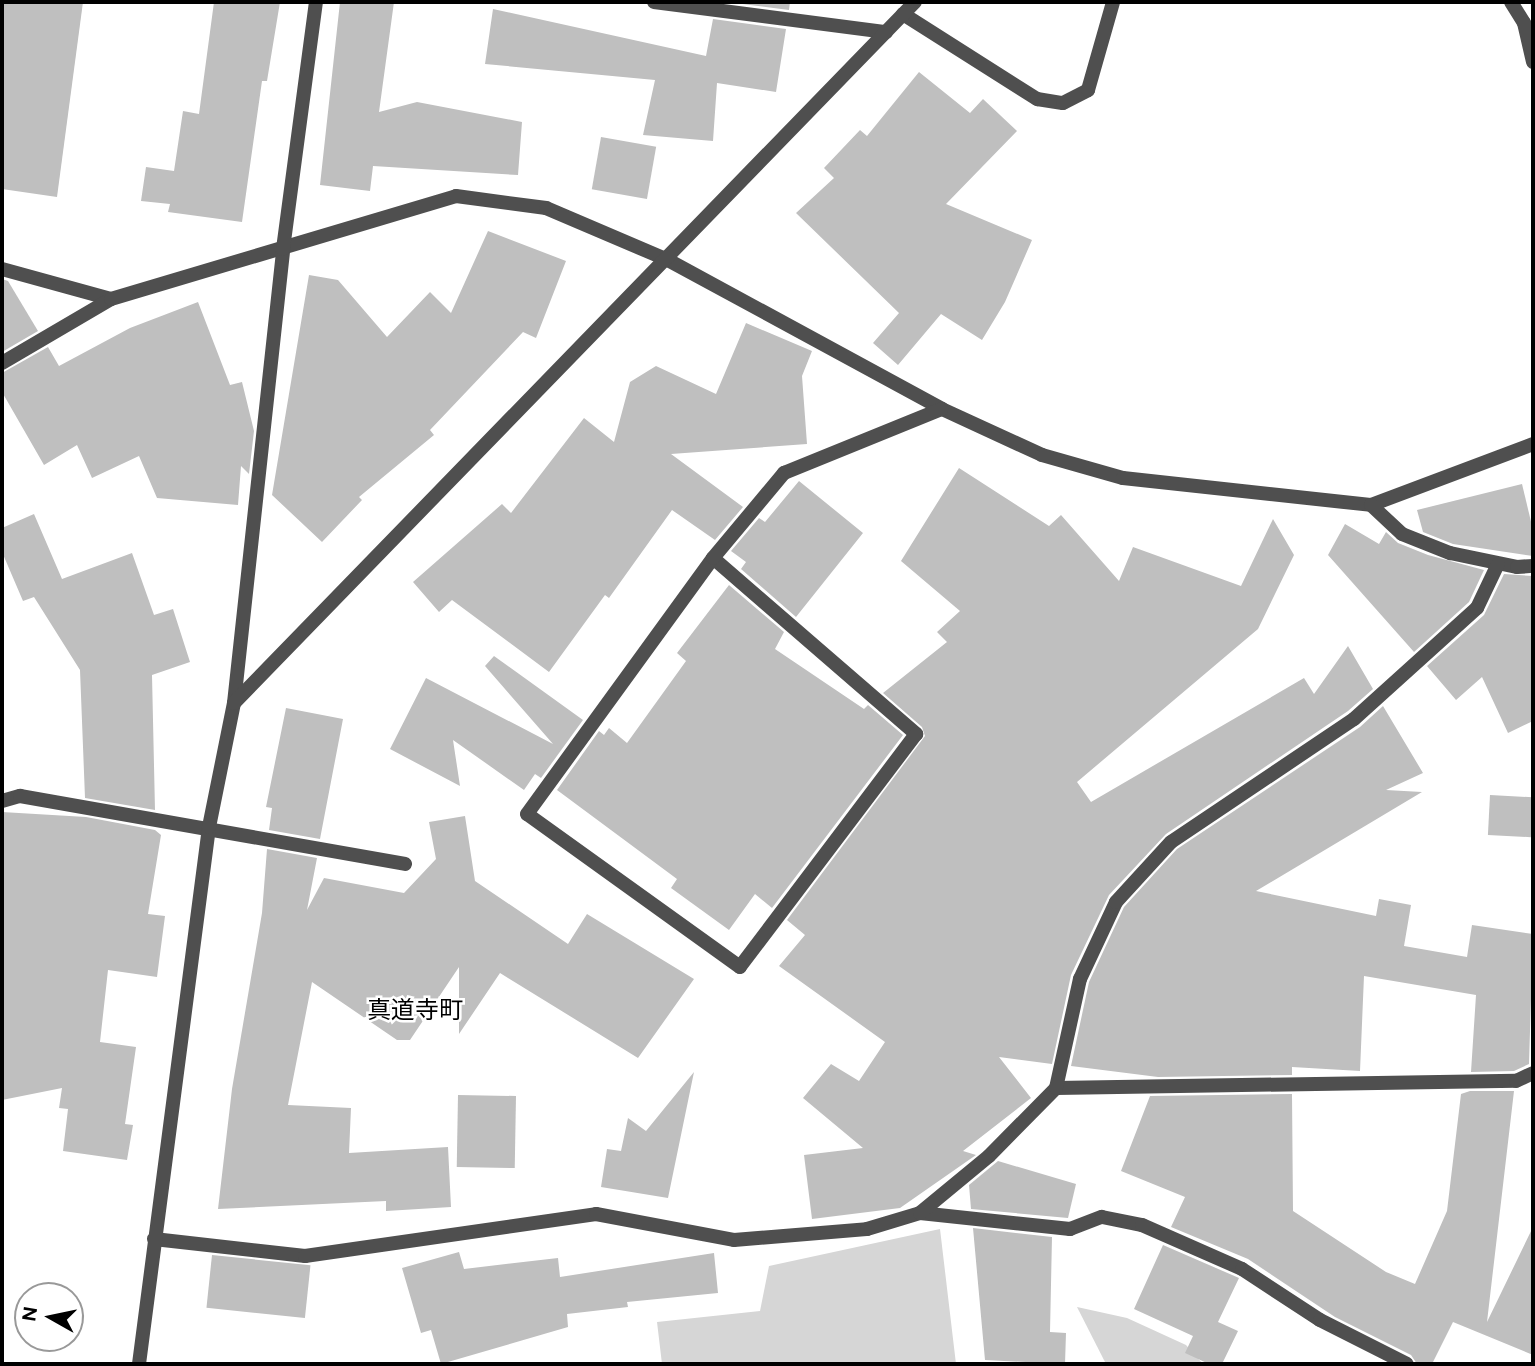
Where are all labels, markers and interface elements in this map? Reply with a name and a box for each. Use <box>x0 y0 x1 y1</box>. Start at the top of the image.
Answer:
district label: 真道寺町 <box>367 996 463 1024</box>
north arrow <box>14 1282 84 1352</box>
text: N <box>17 1305 42 1323</box>

